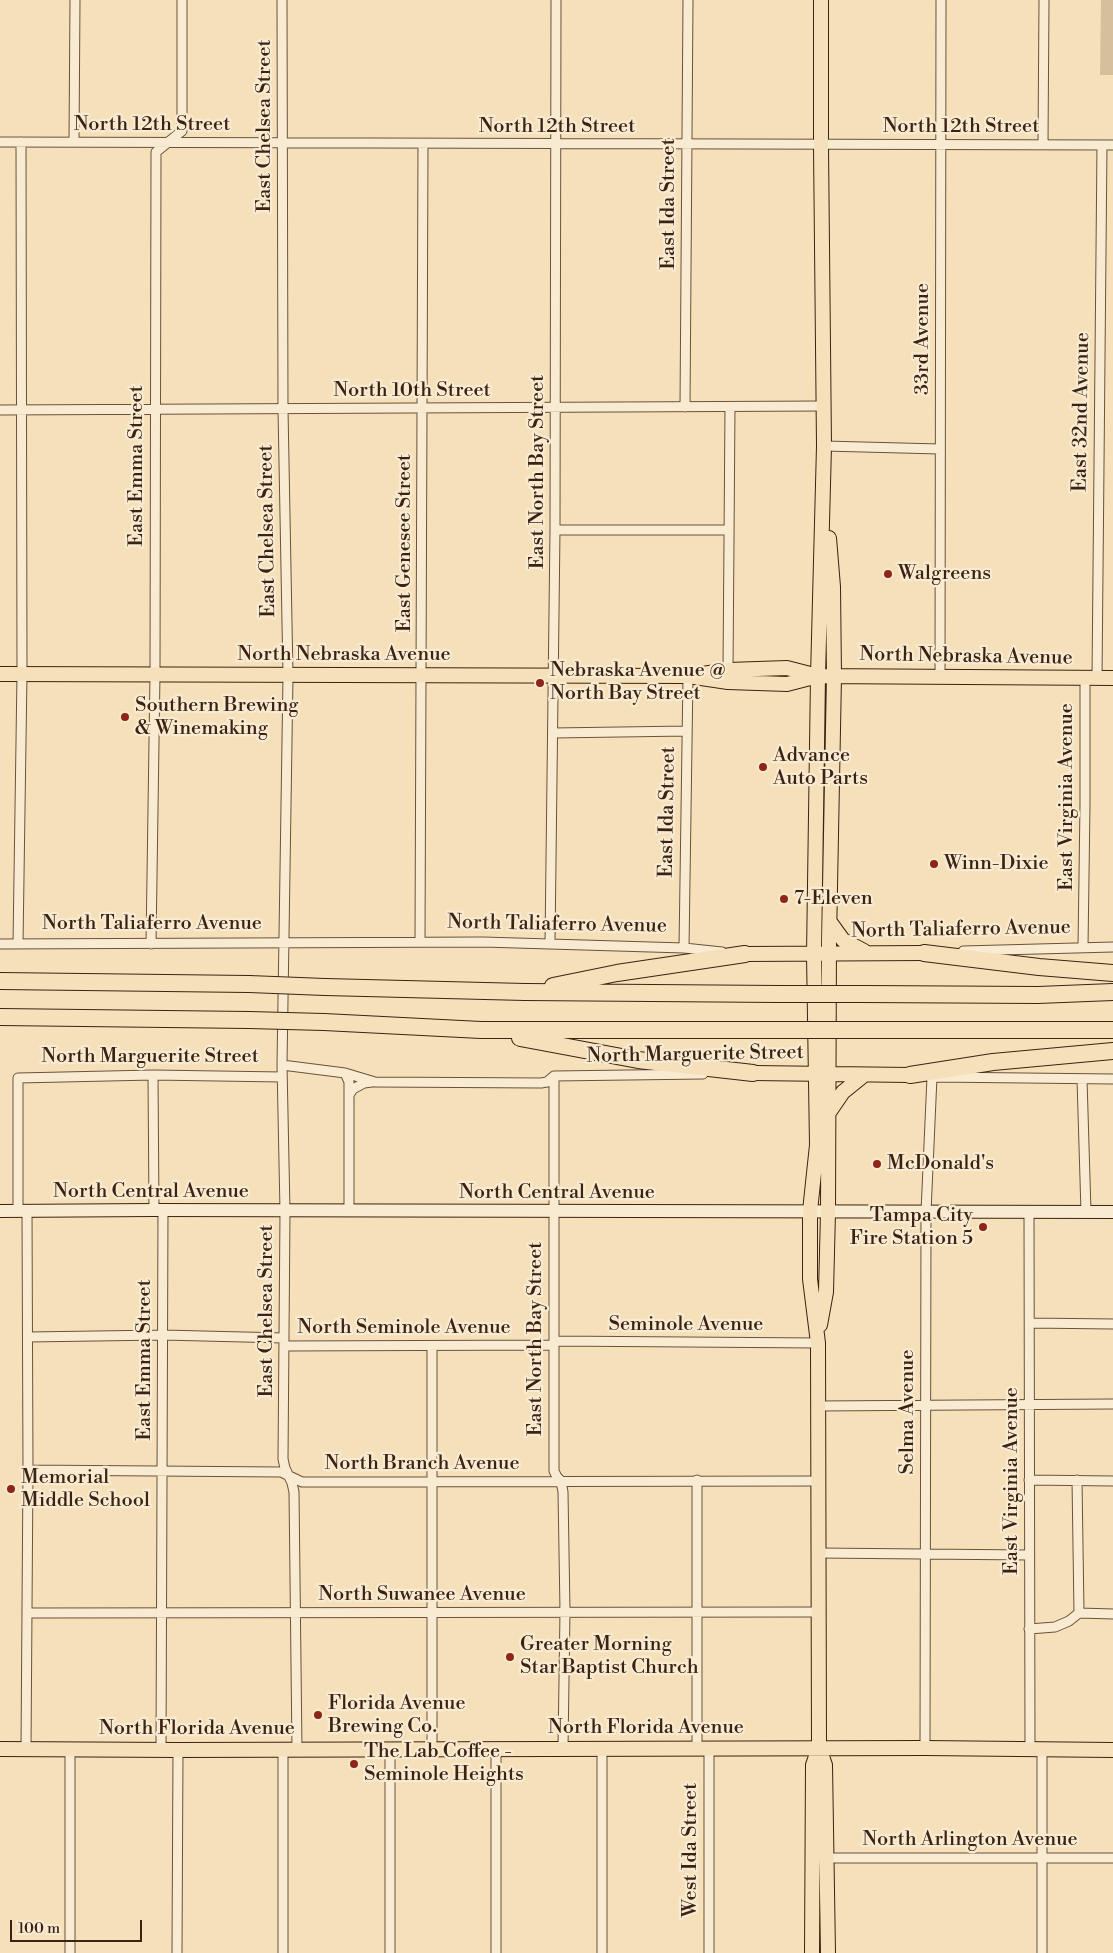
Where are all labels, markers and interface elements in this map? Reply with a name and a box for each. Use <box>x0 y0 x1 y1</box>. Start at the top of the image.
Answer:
street label: East Chelsea Street <box>253 39 277 213</box>
street label: North 12th Street <box>74 113 230 137</box>
street label: North 12th Street <box>479 115 635 139</box>
street label: North 12th Street <box>883 115 1039 139</box>
street label: East Ida Street <box>657 138 681 270</box>
street label: 33rd Avenue <box>911 283 935 395</box>
street label: East 32nd Avenue <box>1069 332 1095 492</box>
street label: East North Bay Street <box>526 375 550 569</box>
street label: North 10th Street <box>333 379 491 403</box>
street label: East Emma Street <box>125 385 149 547</box>
street label: East Chelsea Street <box>254 444 282 618</box>
street label: East Genesee Street <box>393 454 417 632</box>
place label: Walgreens <box>898 562 991 586</box>
marker: Walgreens <box>882 568 894 580</box>
street label: North Nebraska Avenue <box>237 643 451 667</box>
street label: North Nebraska Avenue <box>859 643 1073 671</box>
place label: Nebraska Avenue @ North Bay Street <box>550 659 726 706</box>
marker: Nebraska Avenue @ North Bay Street <box>534 677 546 689</box>
place label: Southern Brewing & Winemaking <box>135 694 299 741</box>
street label: East Virginia Avenue <box>1055 703 1079 891</box>
marker: Southern Brewing & Winemaking <box>119 711 131 723</box>
place label: Advance Auto Parts <box>773 744 868 791</box>
street label: East Ida Street <box>655 746 681 878</box>
marker: Advance Auto Parts <box>757 761 769 773</box>
place label: Winn-Dixie <box>944 852 1049 876</box>
marker: Winn-Dixie <box>928 858 940 870</box>
place label: 7-Eleven <box>794 887 873 911</box>
marker: 7-Eleven <box>778 893 790 905</box>
street label: North Taliaferro Avenue <box>447 911 667 939</box>
street label: North Taliaferro Avenue <box>42 912 262 936</box>
street label: North Taliaferro Avenue <box>851 916 1071 944</box>
street label: North Marguerite Street <box>586 1041 804 1069</box>
street label: North Marguerite Street <box>41 1045 259 1069</box>
place label: McDonald's <box>887 1152 994 1176</box>
marker: McDonald's <box>871 1158 883 1170</box>
street label: North Central Avenue <box>53 1180 249 1204</box>
street label: North Central Avenue <box>459 1181 655 1205</box>
place label: Tampa City Fire Station 5 <box>850 1204 973 1251</box>
marker: Tampa City Fire Station 5 <box>977 1221 989 1233</box>
street label: East Chelsea Street <box>255 1224 279 1398</box>
street label: East North Bay Street <box>524 1242 548 1436</box>
street label: East Emma Street <box>133 1279 157 1441</box>
street label: Seminole Avenue <box>609 1313 763 1337</box>
street label: North Seminole Avenue <box>297 1316 511 1340</box>
street label: Selma Avenue <box>896 1349 920 1475</box>
street label: East Virginia Avenue <box>1000 1387 1024 1575</box>
street label: North Branch Avenue <box>325 1452 519 1476</box>
place label: Memorial Middle School <box>21 1466 150 1513</box>
marker: Memorial Middle School <box>5 1483 17 1495</box>
street label: North Suwanee Avenue <box>318 1583 526 1607</box>
place label: Greater Morning Star Baptist Church <box>520 1633 699 1680</box>
marker: Greater Morning Star Baptist Church <box>504 1651 516 1663</box>
place label: Florida Avenue Brewing Co. <box>328 1692 465 1739</box>
marker: Florida Avenue Brewing Co. <box>312 1709 324 1721</box>
street label: North Florida Avenue <box>548 1716 744 1740</box>
street label: North Florida Avenue <box>99 1717 295 1741</box>
place label: The Lab Coffee - Seminole Heights <box>364 1740 524 1787</box>
marker: The Lab Coffee - Seminole Heights <box>348 1758 360 1770</box>
street label: West Ida Street <box>679 1783 703 1917</box>
street label: North Arlington Avenue <box>862 1828 1078 1852</box>
scale bar <box>12 1910 145 1942</box>
text: 100 m <box>18 1919 60 1938</box>

